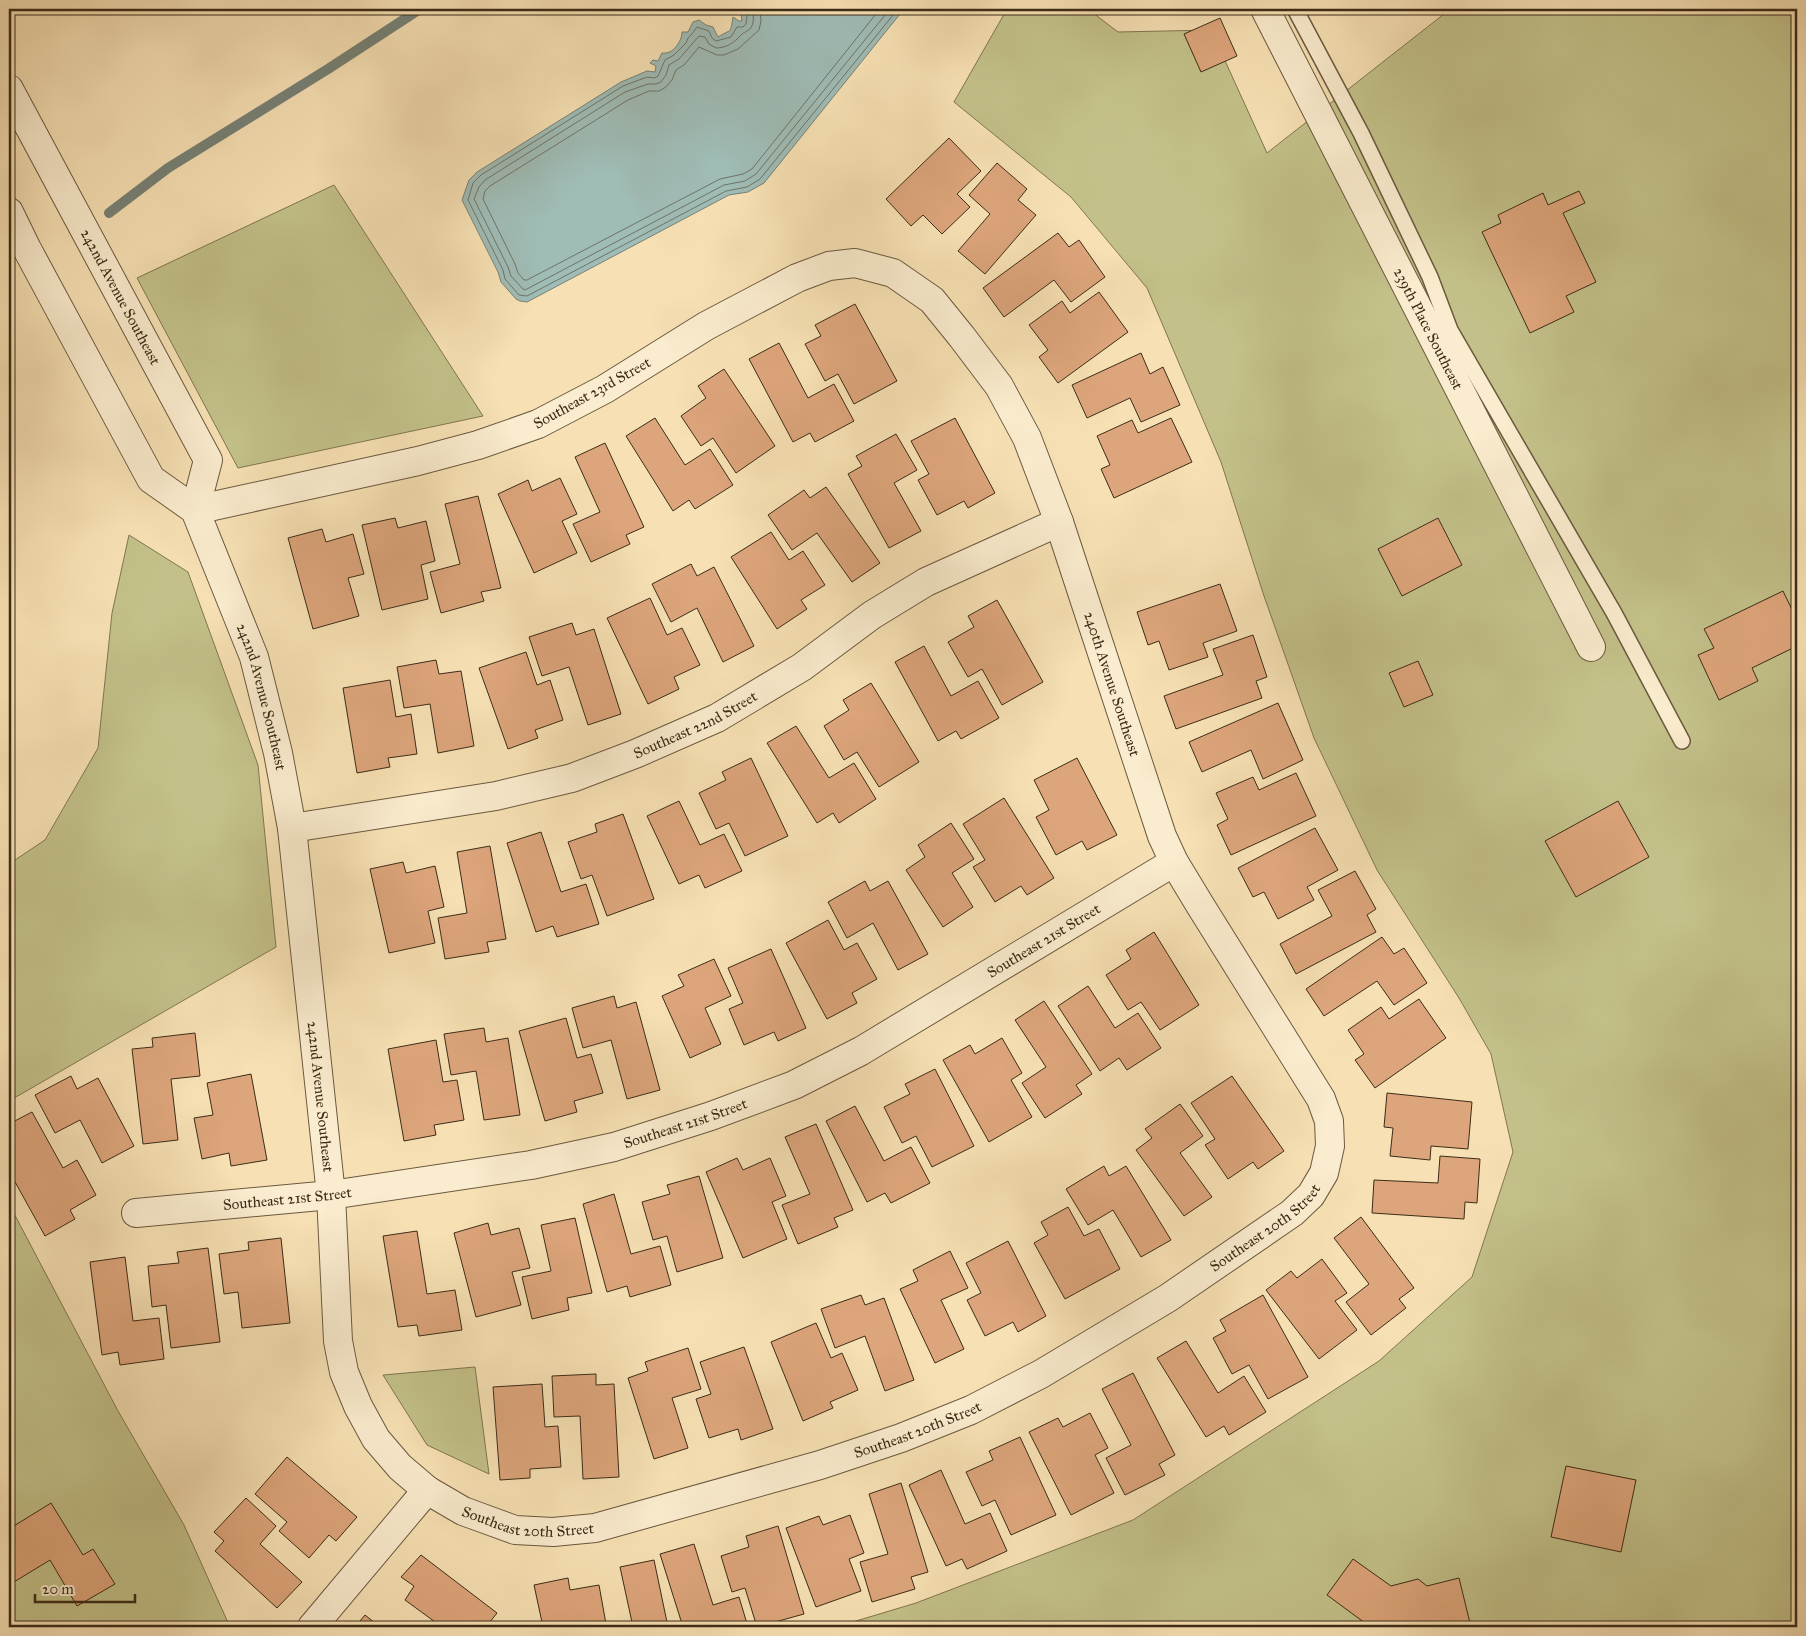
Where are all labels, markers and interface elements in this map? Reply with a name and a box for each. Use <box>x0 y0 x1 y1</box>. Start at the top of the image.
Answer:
street label: 242nd Avenue Southeast <box>77 226 165 369</box>
street label: 239th Place Southeast <box>1390 265 1467 393</box>
street label: Southeast 23rd Street <box>530 353 654 433</box>
street label: 240th Avenue Southeast <box>1080 609 1144 759</box>
street label: 242nd Avenue Southeast <box>232 621 290 772</box>
street label: Southeast 22nd Street <box>631 687 761 763</box>
street label: Southeast 21st Street <box>984 899 1104 982</box>
street label: 242nd Avenue Southeast <box>304 1020 338 1174</box>
street label: Southeast 21st Street <box>621 1094 750 1152</box>
street label: Southeast 20th Street <box>1206 1180 1325 1276</box>
street label: Southeast 21st Street <box>222 1183 354 1214</box>
street label: Southeast 20th Street <box>851 1397 985 1462</box>
street label: Southeast 20th Street <box>459 1502 595 1541</box>
scale bar <box>35 1571 135 1603</box>
text: 20 m <box>42 1580 74 1598</box>

